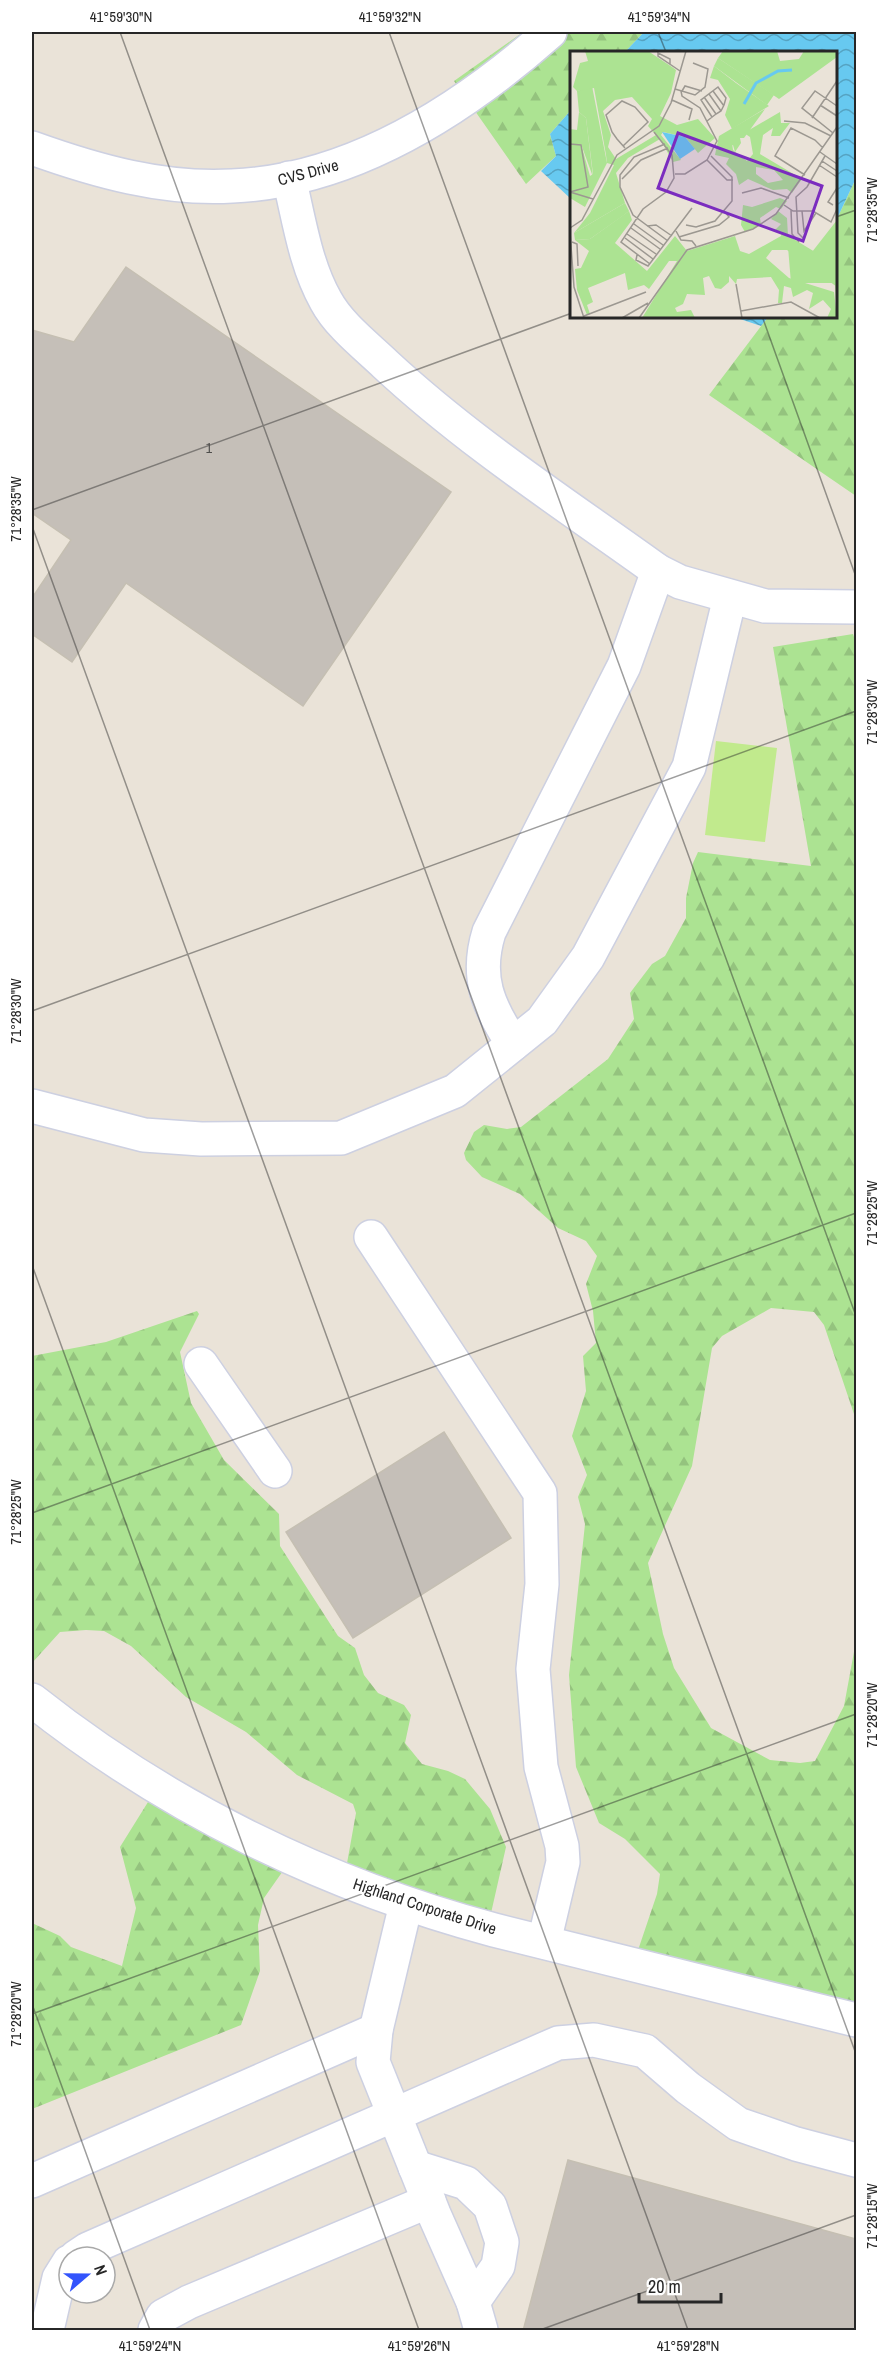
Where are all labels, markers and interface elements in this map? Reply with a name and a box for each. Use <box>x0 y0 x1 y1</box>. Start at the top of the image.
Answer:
text: 41°59'30"N <box>90 6 152 27</box>
text: 41°59'32"N <box>359 6 421 27</box>
text: 41°59'34"N <box>628 6 690 27</box>
inset map <box>570 51 837 318</box>
street label: CVS Drive <box>275 153 341 191</box>
text: 71°28'35"W <box>861 177 882 243</box>
house number: 1 <box>206 439 213 457</box>
text: 71°28'35"W <box>5 476 26 542</box>
text: 71°28'30"W <box>861 679 882 745</box>
text: 71°28'30"W <box>5 978 26 1044</box>
text: 71°28'25"W <box>861 1180 882 1246</box>
text: 71°28'25"W <box>5 1479 26 1545</box>
text: 71°28'20"W <box>861 1682 882 1748</box>
street label: Highland Corporate Drive <box>351 1872 499 1940</box>
text: 71°28'20"W <box>5 1981 26 2047</box>
text: 71°28'15"W <box>861 2183 882 2249</box>
north arrow <box>57 2245 117 2305</box>
text: N <box>89 2262 113 2278</box>
scale bar <box>639 2266 722 2304</box>
text: 20 m <box>648 2274 681 2299</box>
text: 41°59'24"N <box>119 2335 181 2356</box>
text: 41°59'26"N <box>388 2335 450 2356</box>
text: 41°59'28"N <box>657 2335 719 2356</box>

